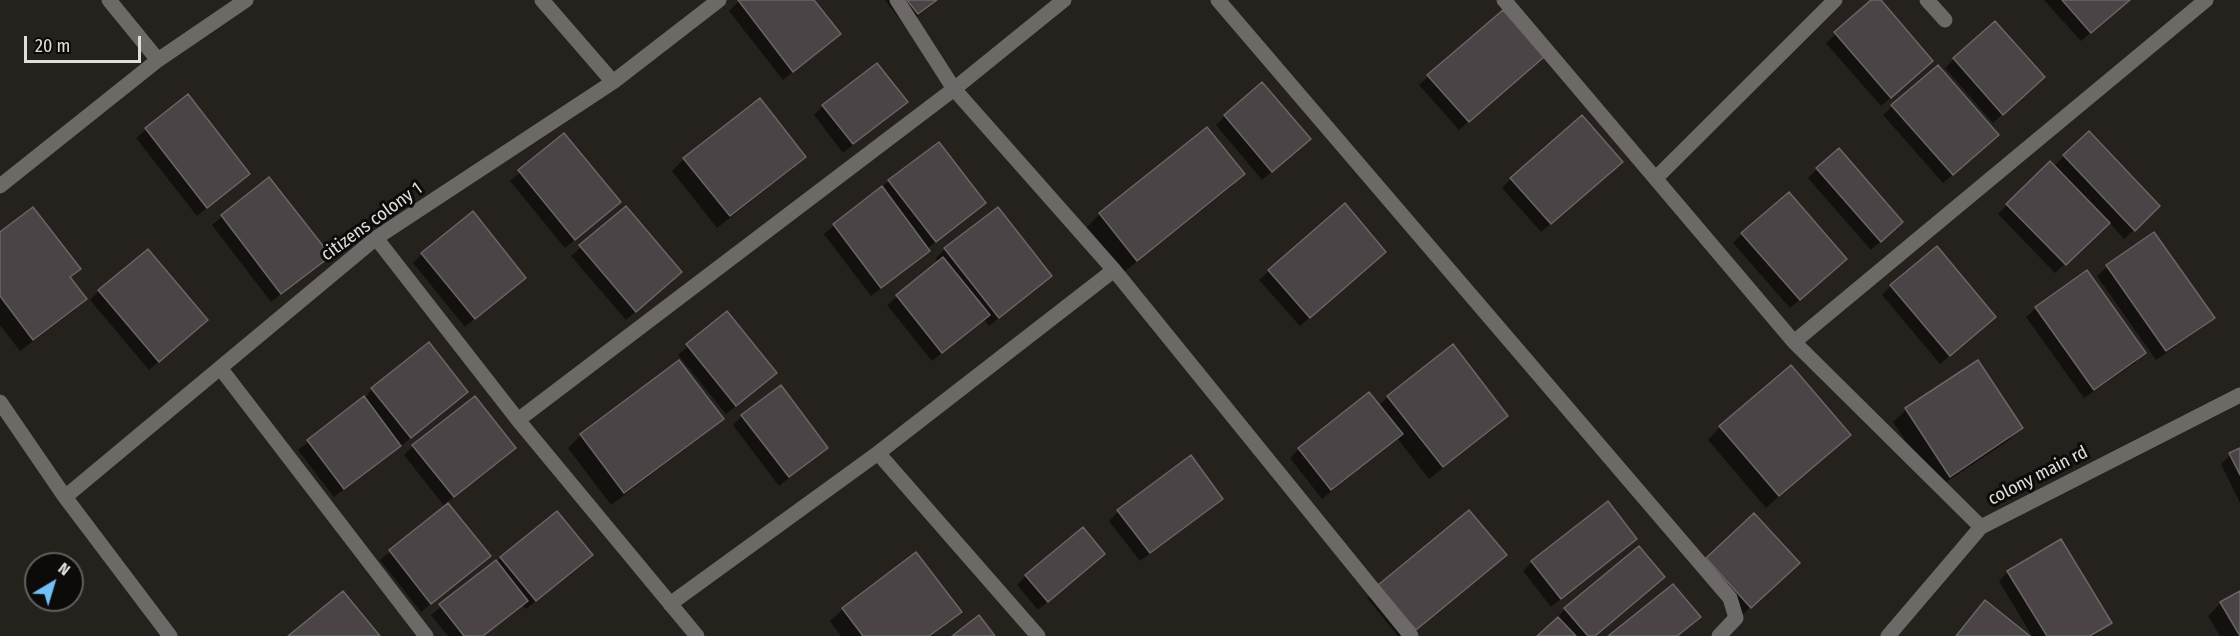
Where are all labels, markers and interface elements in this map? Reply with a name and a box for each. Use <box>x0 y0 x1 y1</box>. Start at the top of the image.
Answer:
scale bar <box>27 24 144 62</box>
text: 20 m <box>35 35 70 57</box>
street label: citizens colony 1 <box>317 178 427 266</box>
street label: colony main rd <box>1985 442 2091 510</box>
north arrow <box>24 552 84 612</box>
text: N <box>55 559 74 579</box>

